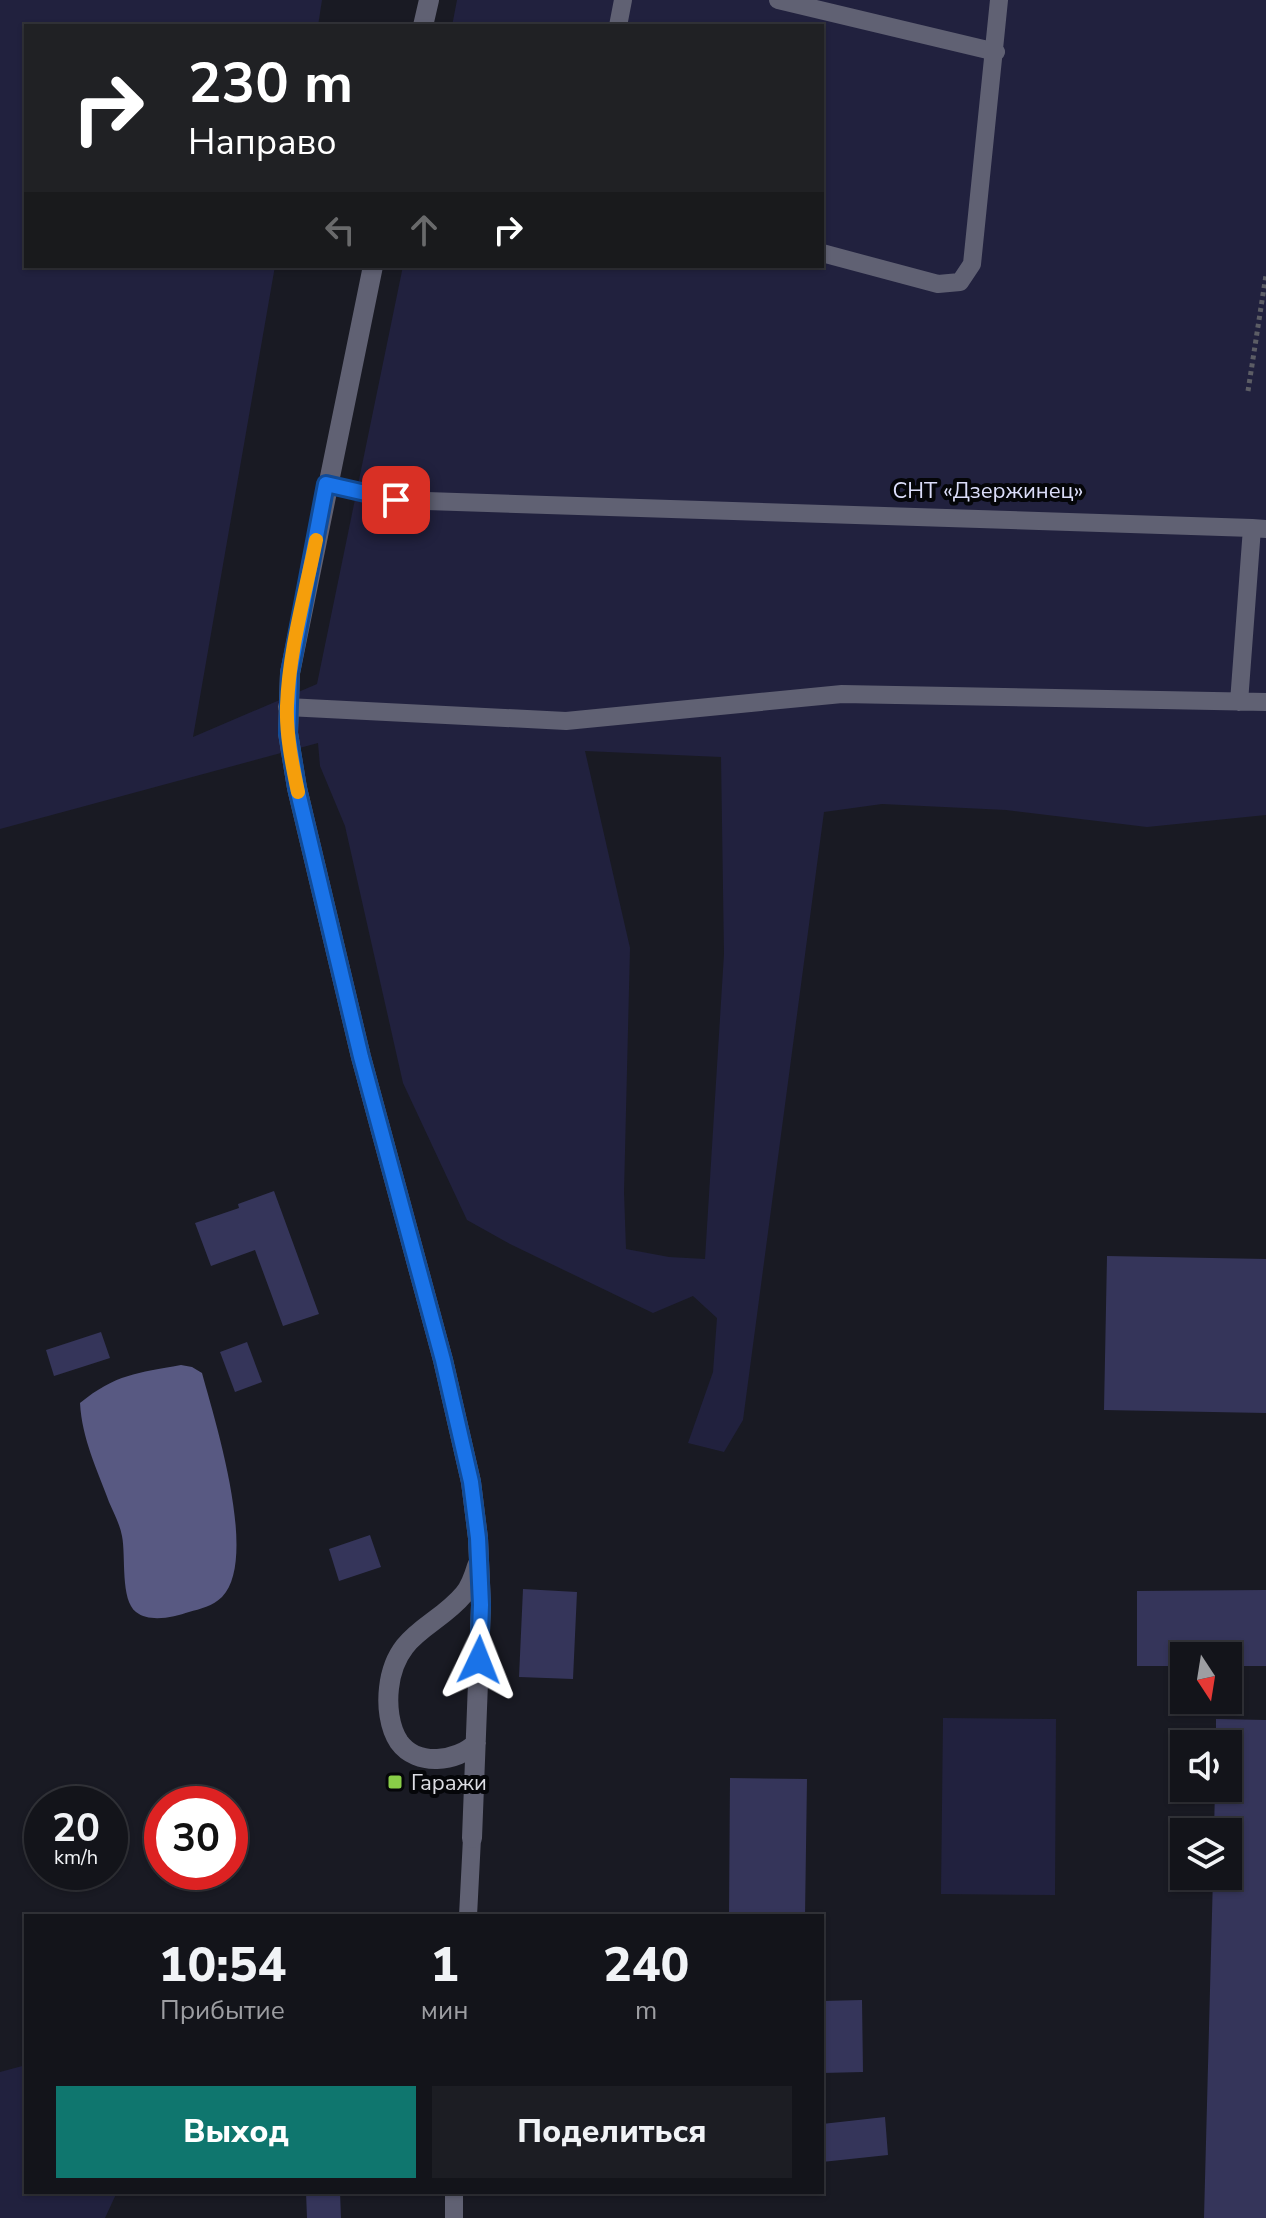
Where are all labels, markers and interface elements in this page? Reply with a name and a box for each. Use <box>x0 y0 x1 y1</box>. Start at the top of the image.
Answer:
text: 230 m <box>188 45 353 122</box>
icon: right <box>56 56 160 160</box>
text: Направо <box>188 118 337 167</box>
icon: left <box>318 208 362 252</box>
icon: ahead <box>402 208 446 252</box>
icon: right <box>486 208 530 252</box>
pin <box>362 466 430 534</box>
park label: СНТ «Дзержинец» <box>893 476 1083 506</box>
icon: arrive <box>374 478 418 522</box>
position arrow <box>437 1618 521 1702</box>
north arrow <box>1170 1642 1242 1714</box>
map controls <box>1170 1642 1242 1890</box>
button: sound <box>1170 1730 1242 1802</box>
place label: Гаражи <box>411 1768 487 1798</box>
marker: Гаражи <box>386 1773 404 1791</box>
speed limit sign: 30 <box>144 1786 248 1890</box>
text: 20 <box>52 1801 100 1855</box>
button: layers <box>1170 1818 1242 1890</box>
text: km/h <box>54 1844 98 1871</box>
text: 10:54 <box>159 1932 286 1998</box>
text: 1 <box>430 1932 459 1998</box>
text: 240 <box>603 1932 689 1998</box>
text: Прибытие <box>160 1993 285 2028</box>
text: мин <box>421 1993 468 2028</box>
text: m <box>635 1993 657 2028</box>
button: Выход <box>56 2086 416 2178</box>
button: Поделиться <box>432 2086 792 2178</box>

